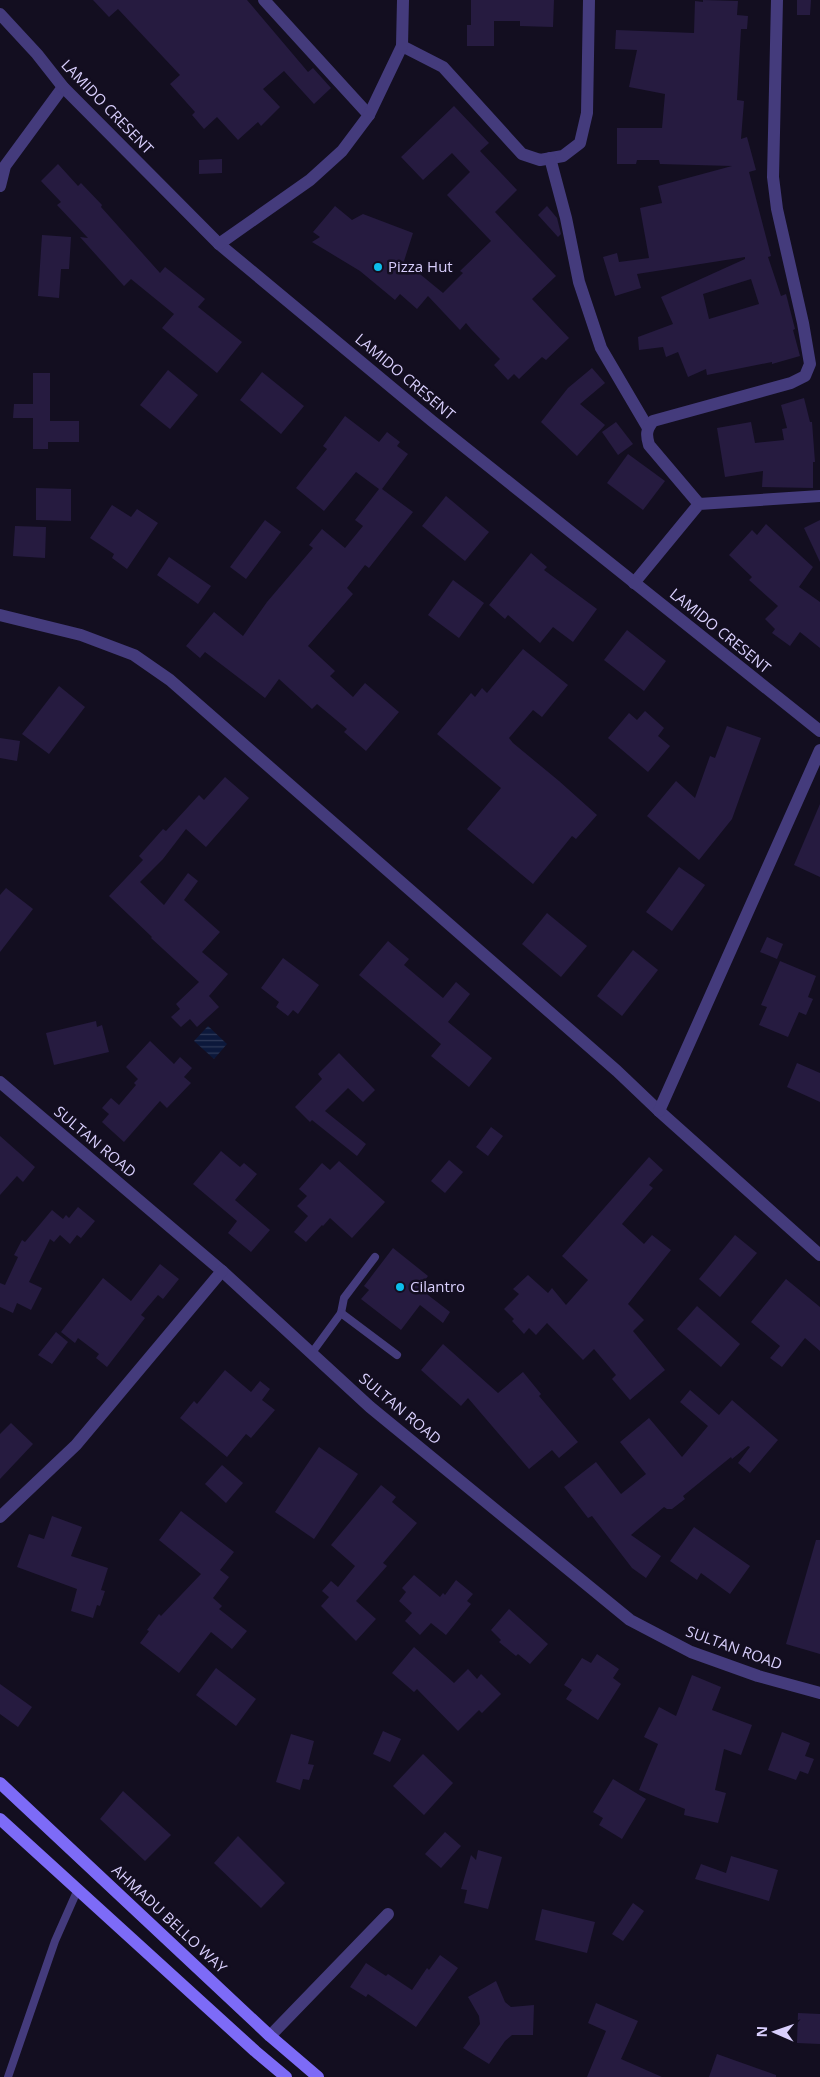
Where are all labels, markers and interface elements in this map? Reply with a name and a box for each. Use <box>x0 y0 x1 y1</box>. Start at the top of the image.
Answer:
street label: LAMIDO CRESENT <box>57 55 159 159</box>
place label: Pizza Hut <box>388 256 453 276</box>
marker: Pizza Hut <box>372 261 384 273</box>
street label: LAMIDO CRESENT <box>351 329 460 424</box>
street label: LAMIDO CRESENT <box>666 583 776 678</box>
street label: SULTAN ROAD <box>50 1101 141 1181</box>
place label: Cilantro <box>410 1276 465 1296</box>
marker: Cilantro <box>394 1281 406 1293</box>
street label: SULTAN ROAD <box>355 1368 446 1448</box>
street label: SULTAN ROAD <box>683 1620 785 1674</box>
street label: AHMADU BELLO WAY <box>108 1860 232 1977</box>
north arrow <box>750 2007 800 2057</box>
text: N <box>752 2026 771 2038</box>

